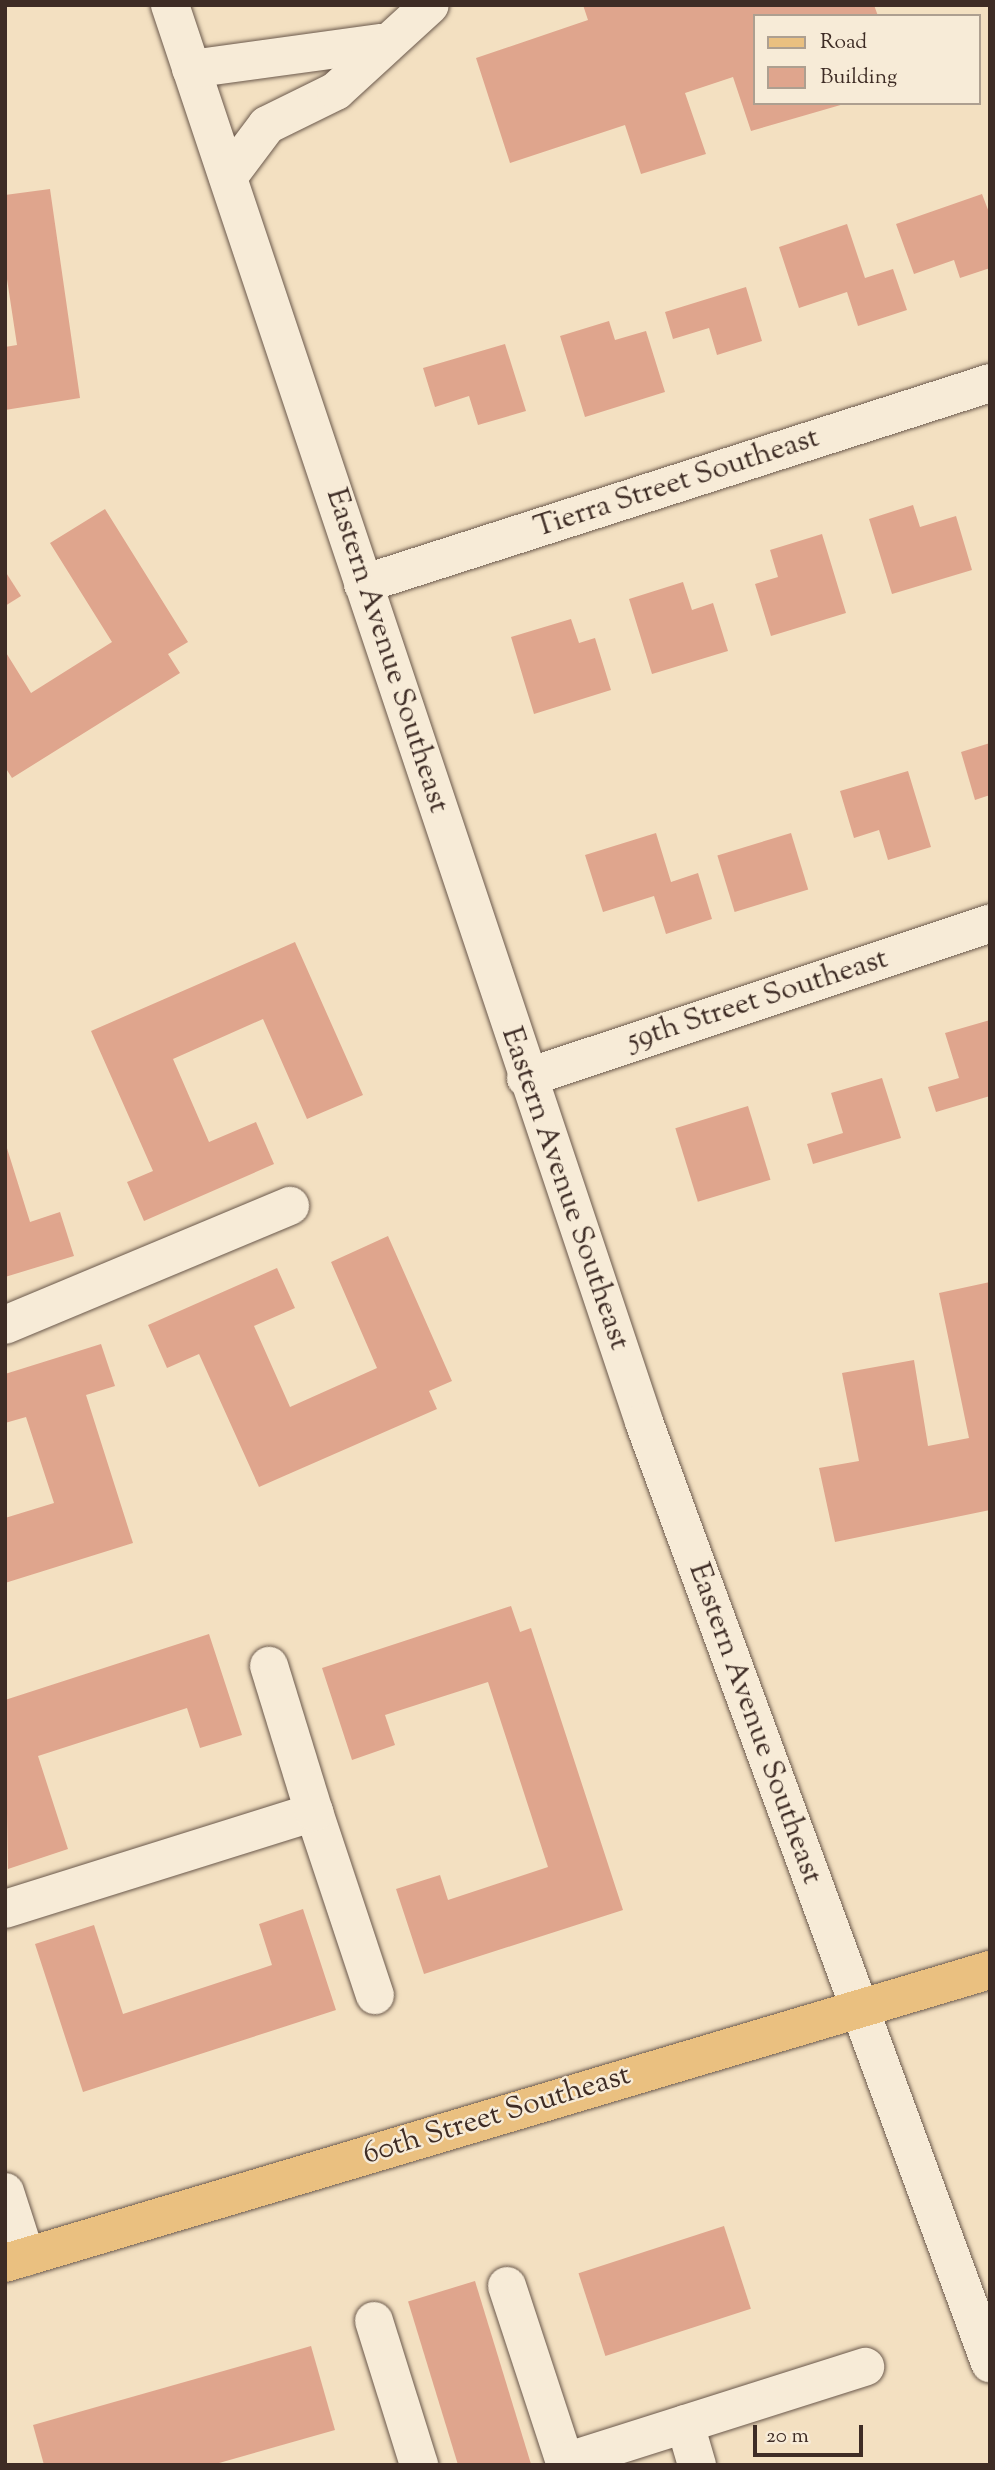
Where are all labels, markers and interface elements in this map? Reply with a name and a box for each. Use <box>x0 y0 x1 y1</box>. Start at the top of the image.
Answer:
legend <box>754 14 981 105</box>
text: Road <box>820 28 867 58</box>
text: Building <box>820 63 897 93</box>
street label: Tierra Street Southeast <box>530 421 824 547</box>
street label: Eastern Avenue Southeast <box>317 484 455 818</box>
street label: 59th Street Southeast <box>623 942 893 1060</box>
street label: Eastern Avenue Southeast <box>492 1023 636 1355</box>
street label: Eastern Avenue Southeast <box>679 1559 829 1889</box>
street label: 60th Street Southeast <box>359 2058 635 2174</box>
scale bar <box>757 2410 867 2454</box>
text: 20 m <box>766 2422 809 2452</box>

